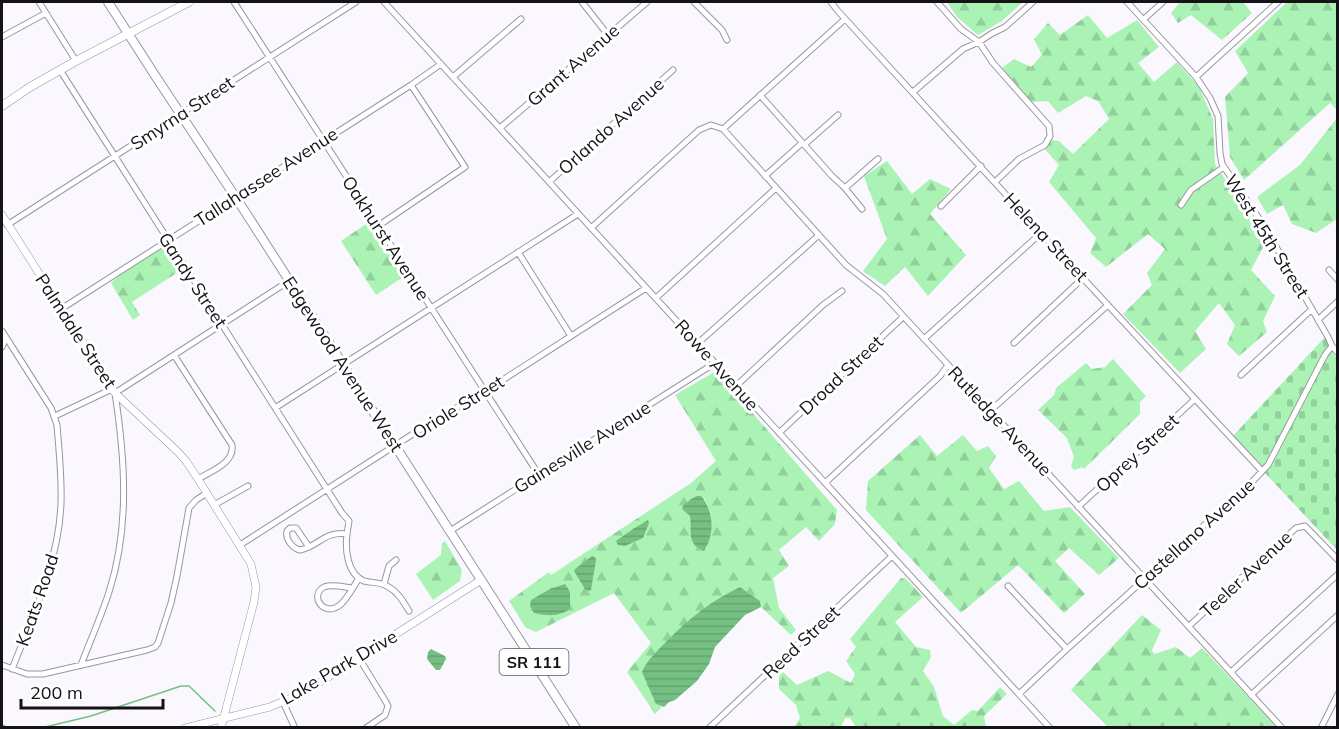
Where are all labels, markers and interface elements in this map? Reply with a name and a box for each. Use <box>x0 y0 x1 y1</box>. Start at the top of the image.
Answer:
street label: Grant Avenue <box>522 19 624 111</box>
street label: Smyrna Street <box>126 71 238 155</box>
street label: Orlando Avenue <box>553 72 669 180</box>
street label: Tallahassee Avenue <box>190 122 342 232</box>
street label: West 45th Street <box>1220 170 1314 302</box>
street label: Oakhurst Avenue <box>337 171 435 305</box>
street label: Helena Street <box>999 188 1093 286</box>
street label: Gandy Street <box>154 228 232 332</box>
street label: Palmdale Street <box>30 269 122 393</box>
street label: Edgewood Avenue West <box>278 272 408 456</box>
street label: Rowe Avenue <box>670 315 764 415</box>
street label: Droad Street <box>794 330 888 420</box>
street label: Rutledge Avenue <box>943 361 1057 481</box>
street label: Oriole Street <box>408 370 508 444</box>
street label: Gainesville Avenue <box>509 396 655 498</box>
street label: Oprey Street <box>1091 409 1183 497</box>
street label: Castellano Avenue <box>1129 474 1259 594</box>
street label: Teeler Avenue <box>1195 526 1297 622</box>
street label: Keats Road <box>11 551 63 649</box>
street label: Reed Street <box>758 600 844 684</box>
street label: Lake Park Drive <box>277 624 401 710</box>
road number: SR 111 <box>500 649 568 675</box>
scale bar <box>21 672 164 710</box>
text: 200 m <box>30 681 83 704</box>

